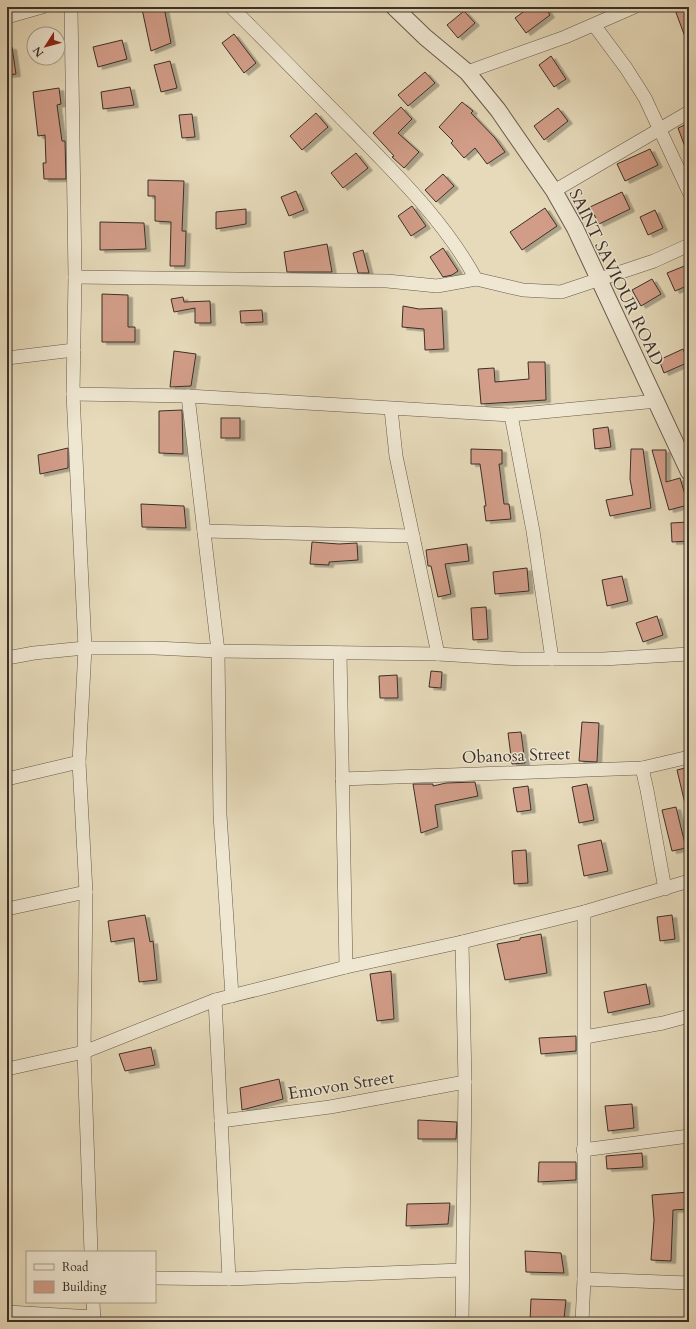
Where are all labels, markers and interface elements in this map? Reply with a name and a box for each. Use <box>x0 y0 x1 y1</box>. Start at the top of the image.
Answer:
north arrow <box>26 26 66 66</box>
text: N <box>29 43 47 60</box>
street label: SAINT SAVIOUR ROAD <box>564 185 670 370</box>
street label: Obanosa Street <box>461 742 571 769</box>
street label: Emovon Street <box>286 1066 396 1105</box>
legend <box>26 1251 156 1303</box>
text: Road <box>62 1259 89 1275</box>
text: Building <box>62 1279 107 1295</box>

